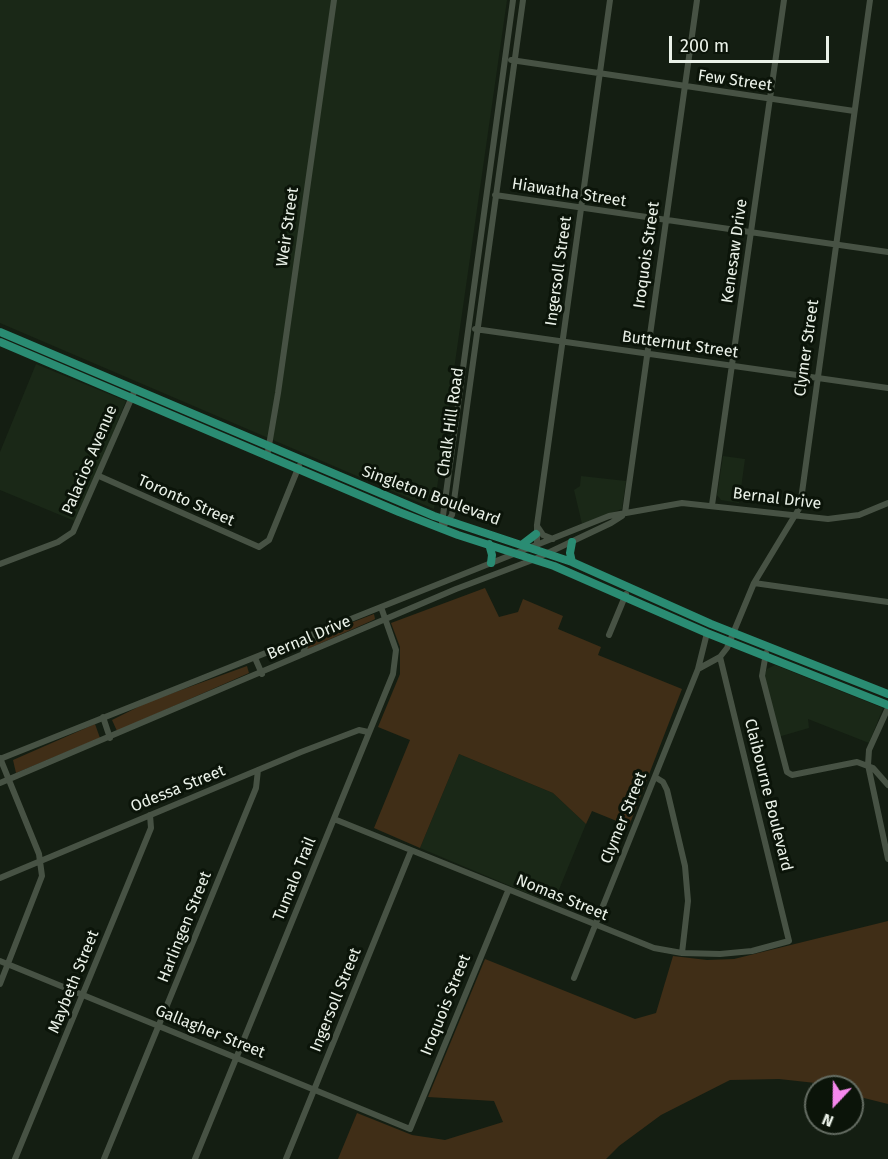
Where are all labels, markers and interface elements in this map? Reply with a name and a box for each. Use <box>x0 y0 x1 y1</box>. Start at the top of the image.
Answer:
scale bar <box>672 24 832 62</box>
text: 200 m <box>680 35 729 57</box>
street label: Few Street <box>696 66 774 96</box>
street label: Hiawatha Street <box>510 174 628 212</box>
street label: Weir Street <box>273 186 303 268</box>
street label: Kenesaw Drive <box>718 198 752 304</box>
street label: Iroquois Street <box>630 200 664 310</box>
street label: Ingersoll Street <box>542 215 576 327</box>
street label: Clymer Street <box>791 298 823 398</box>
street label: Butternut Street <box>621 327 739 363</box>
street label: Chalk Hill Road <box>434 366 468 478</box>
street label: Palacios Avenue <box>58 403 122 517</box>
street label: Singleton Boulevard <box>359 462 503 530</box>
street label: Toronto Street <box>135 471 237 531</box>
street label: Bernal Drive <box>732 484 822 514</box>
street label: Bernal Drive <box>264 612 354 664</box>
street label: Claibourne Boulevard <box>740 717 796 873</box>
street label: Odessa Street <box>128 761 228 817</box>
street label: Clymer Street <box>597 769 651 867</box>
street label: Tumalo Trail <box>269 834 321 924</box>
street label: Harlingen Street <box>154 869 216 985</box>
street label: Nomas Street <box>513 871 611 925</box>
street label: Maybeth Street <box>45 927 103 1037</box>
street label: Ingersoll Street <box>306 945 366 1055</box>
street label: Iroquois Street <box>417 952 475 1058</box>
street label: Gallagher Street <box>152 1001 268 1063</box>
north arrow <box>804 1075 864 1135</box>
text: N <box>819 1110 836 1131</box>

